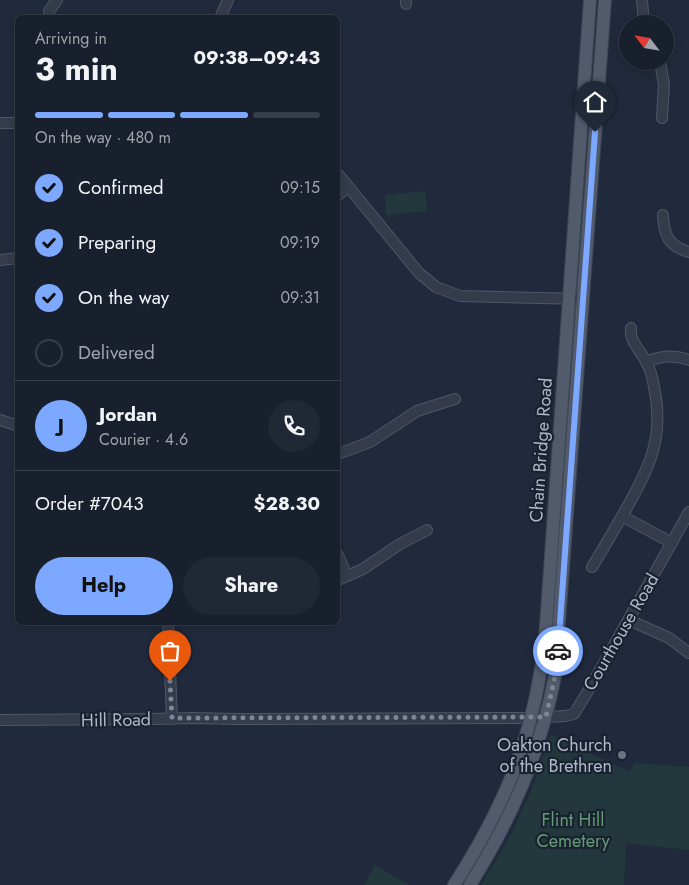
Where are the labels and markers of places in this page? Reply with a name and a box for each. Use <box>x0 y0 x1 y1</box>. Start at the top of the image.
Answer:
pin <box>574 81 616 132</box>
pin <box>149 630 191 681</box>
place label: Oakton Church of the Brethren <box>497 732 612 779</box>
marker: Oakton Church of the Brethren <box>616 749 628 761</box>

